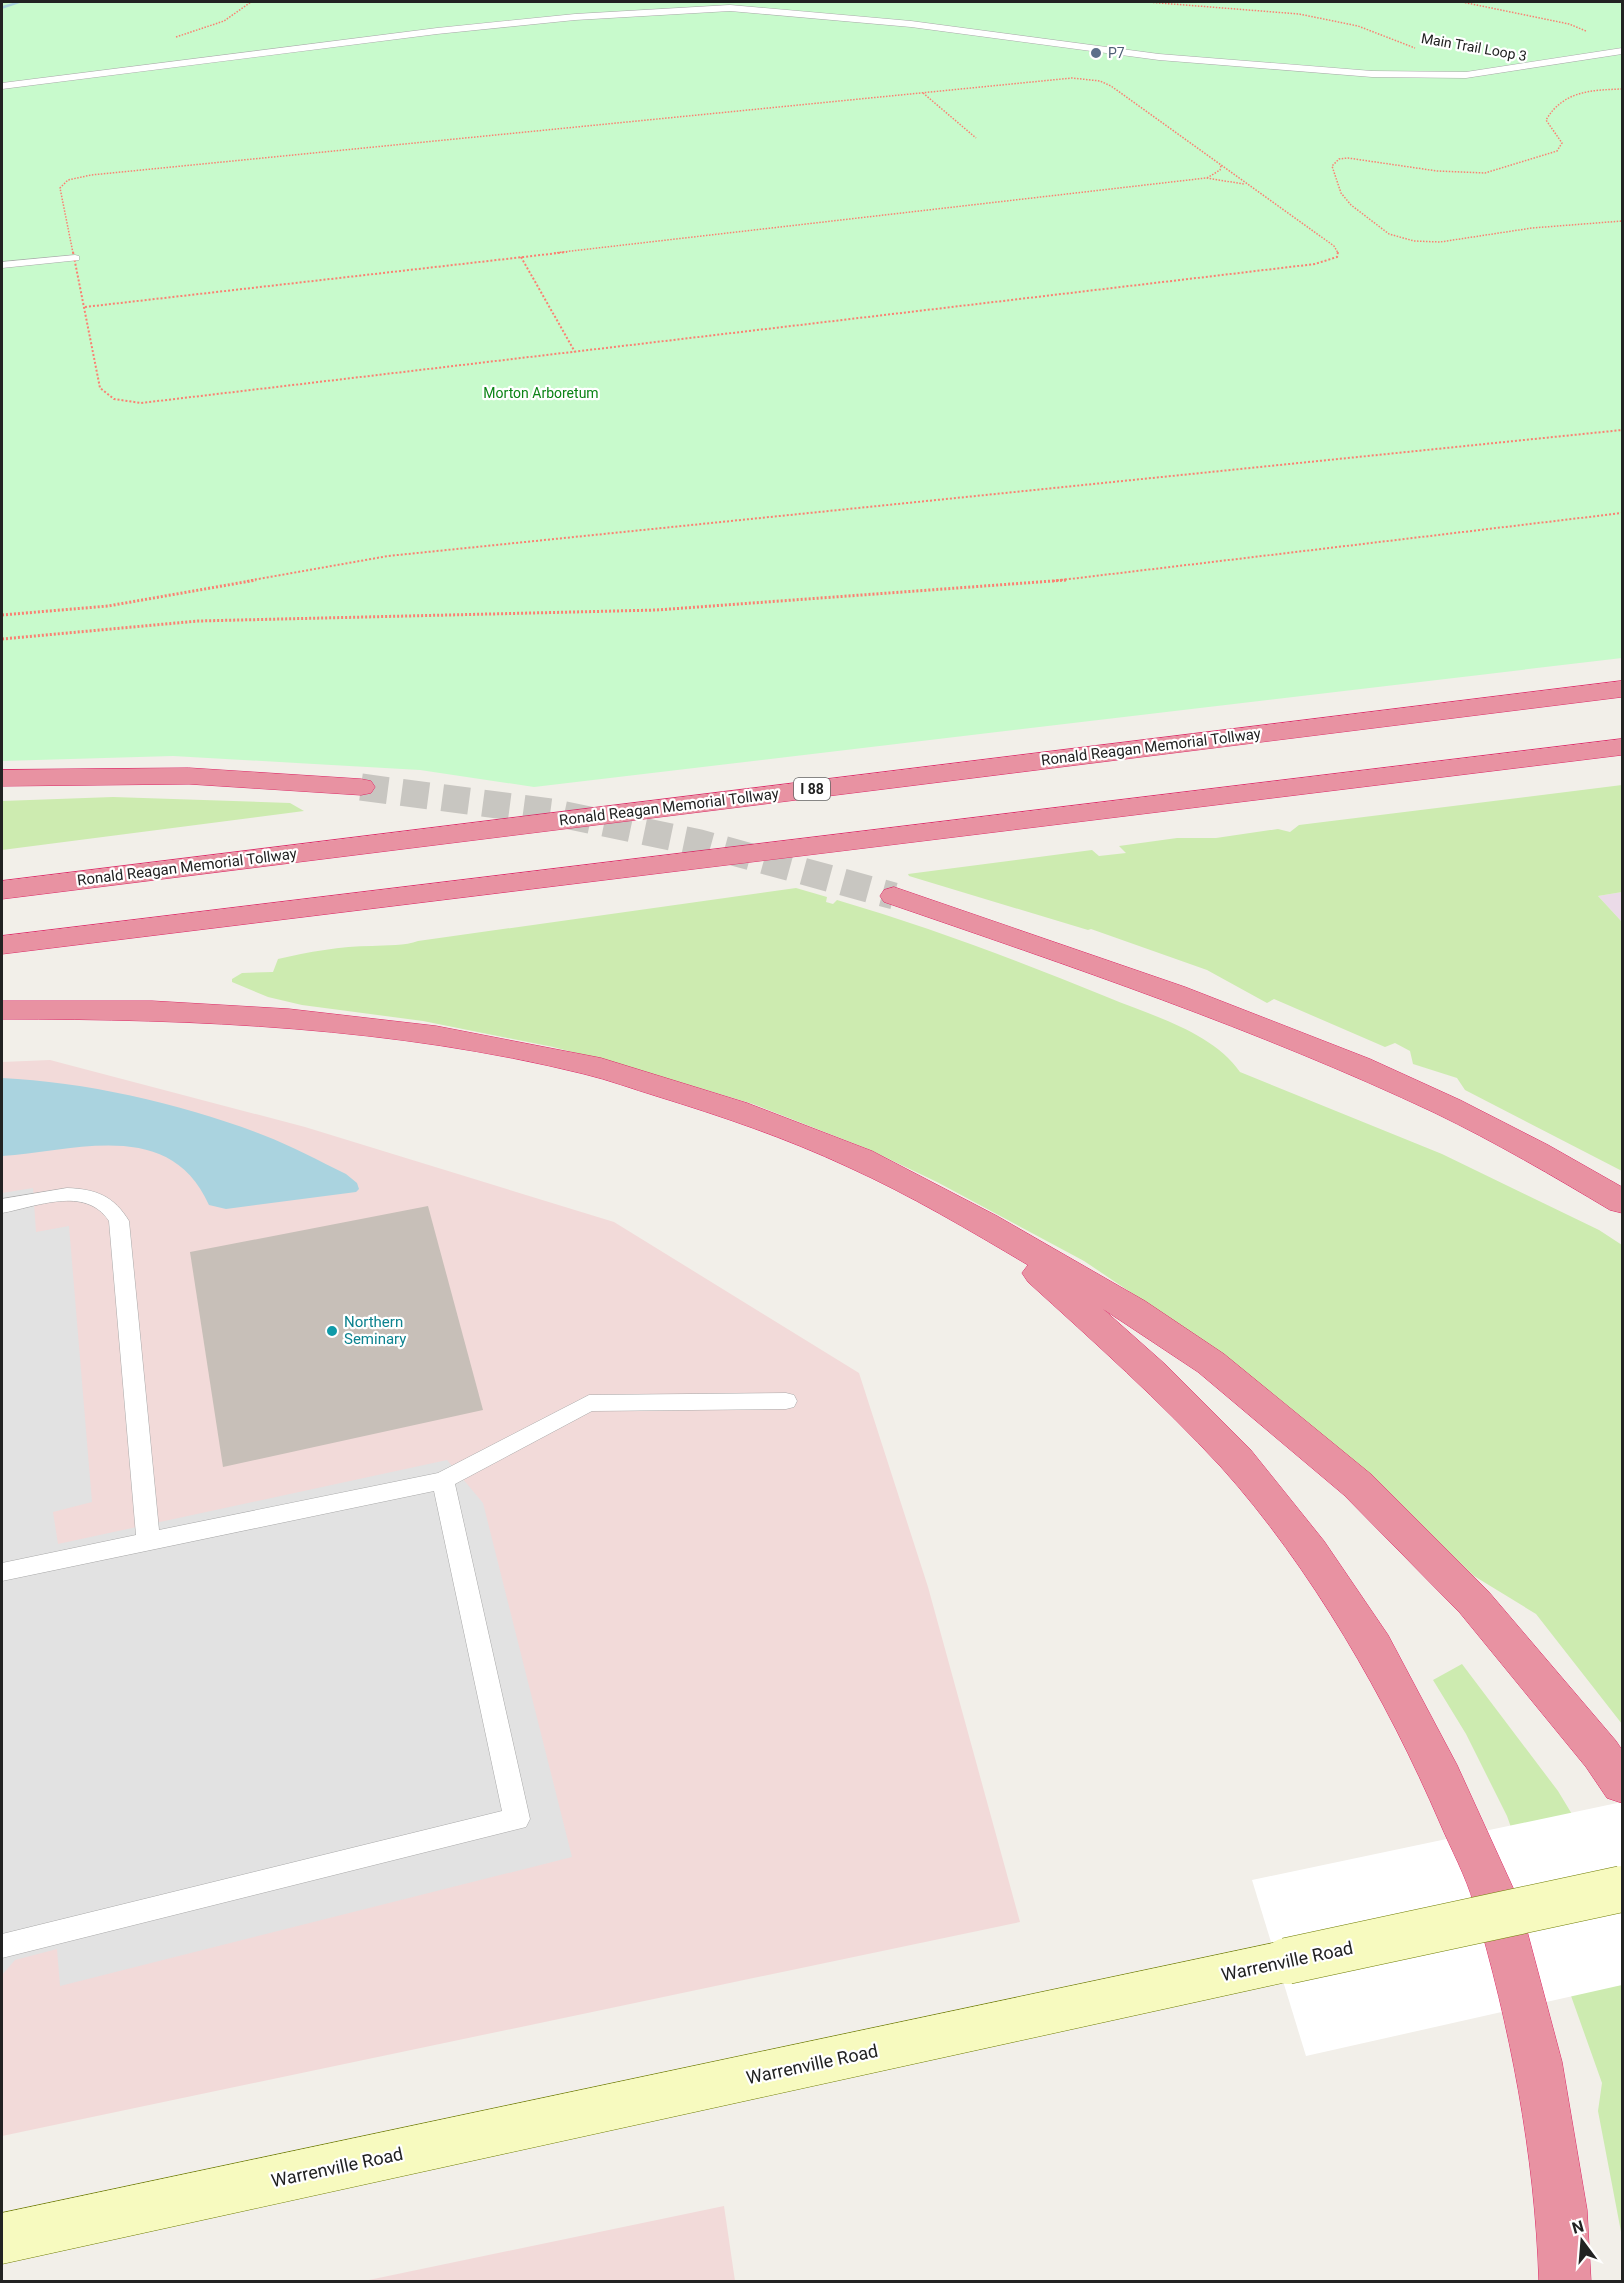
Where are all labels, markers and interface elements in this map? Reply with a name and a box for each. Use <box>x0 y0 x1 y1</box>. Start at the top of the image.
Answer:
street label: Main Trail Loop 3 <box>1420 30 1528 64</box>
place label: P7 <box>1108 45 1125 61</box>
marker: P7 <box>1089 46 1103 60</box>
park label: Morton Arboretum <box>483 385 599 401</box>
street label: Ronald Reagan Memorial Tollway <box>1040 725 1262 769</box>
road number: I 88 <box>794 778 830 800</box>
street label: Ronald Reagan Memorial Tollway <box>558 785 780 829</box>
street label: Ronald Reagan Memorial Tollway <box>76 845 298 889</box>
place label: Northern Seminary <box>344 1313 406 1348</box>
marker: Northern Seminary <box>325 1324 339 1338</box>
street label: Warrenville Road <box>1219 1937 1355 1985</box>
street label: Warrenville Road <box>744 2040 880 2088</box>
street label: Warrenville Road <box>269 2143 405 2191</box>
north arrow <box>1552 2211 1612 2271</box>
text: N <box>1570 2216 1586 2238</box>

